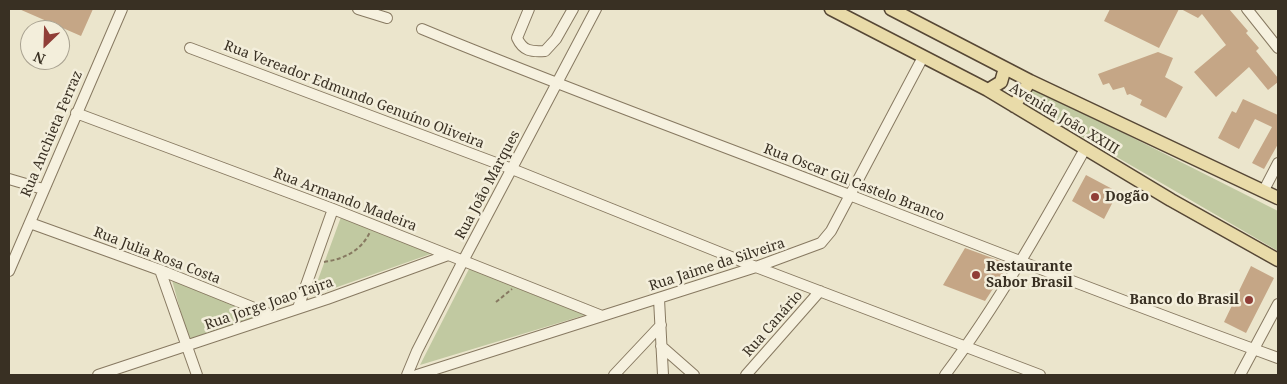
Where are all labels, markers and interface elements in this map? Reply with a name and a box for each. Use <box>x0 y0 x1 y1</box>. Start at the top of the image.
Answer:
north arrow <box>20 20 70 70</box>
street label: Rua Vereador Edmundo Genuíno Oliveira <box>221 37 487 153</box>
text: N <box>30 47 48 69</box>
street label: Rua Anchieta Ferraz <box>18 68 86 200</box>
street label: Avenida João XXIII <box>1006 80 1122 158</box>
street label: Rua João Marques <box>452 128 524 242</box>
street label: Rua Oscar Gil Castelo Branco <box>761 141 947 225</box>
street label: Rua Armando Madeira <box>271 165 419 235</box>
place label: Dogão <box>1105 189 1149 205</box>
marker: Dogão <box>1089 191 1101 203</box>
street label: Rua Julia Rosa Costa <box>91 224 223 288</box>
street label: Rua Jaime da Silveira <box>647 235 787 295</box>
place label: Restaurante Sabor Brasil <box>986 259 1073 292</box>
marker: Restaurante Sabor Brasil <box>970 269 982 281</box>
street label: Rua Jorge Joao Tajra <box>202 274 336 334</box>
street label: Rua Canário <box>740 287 806 361</box>
place label: Banco do Brasil <box>1129 292 1239 308</box>
marker: Banco do Brasil <box>1243 294 1255 306</box>

